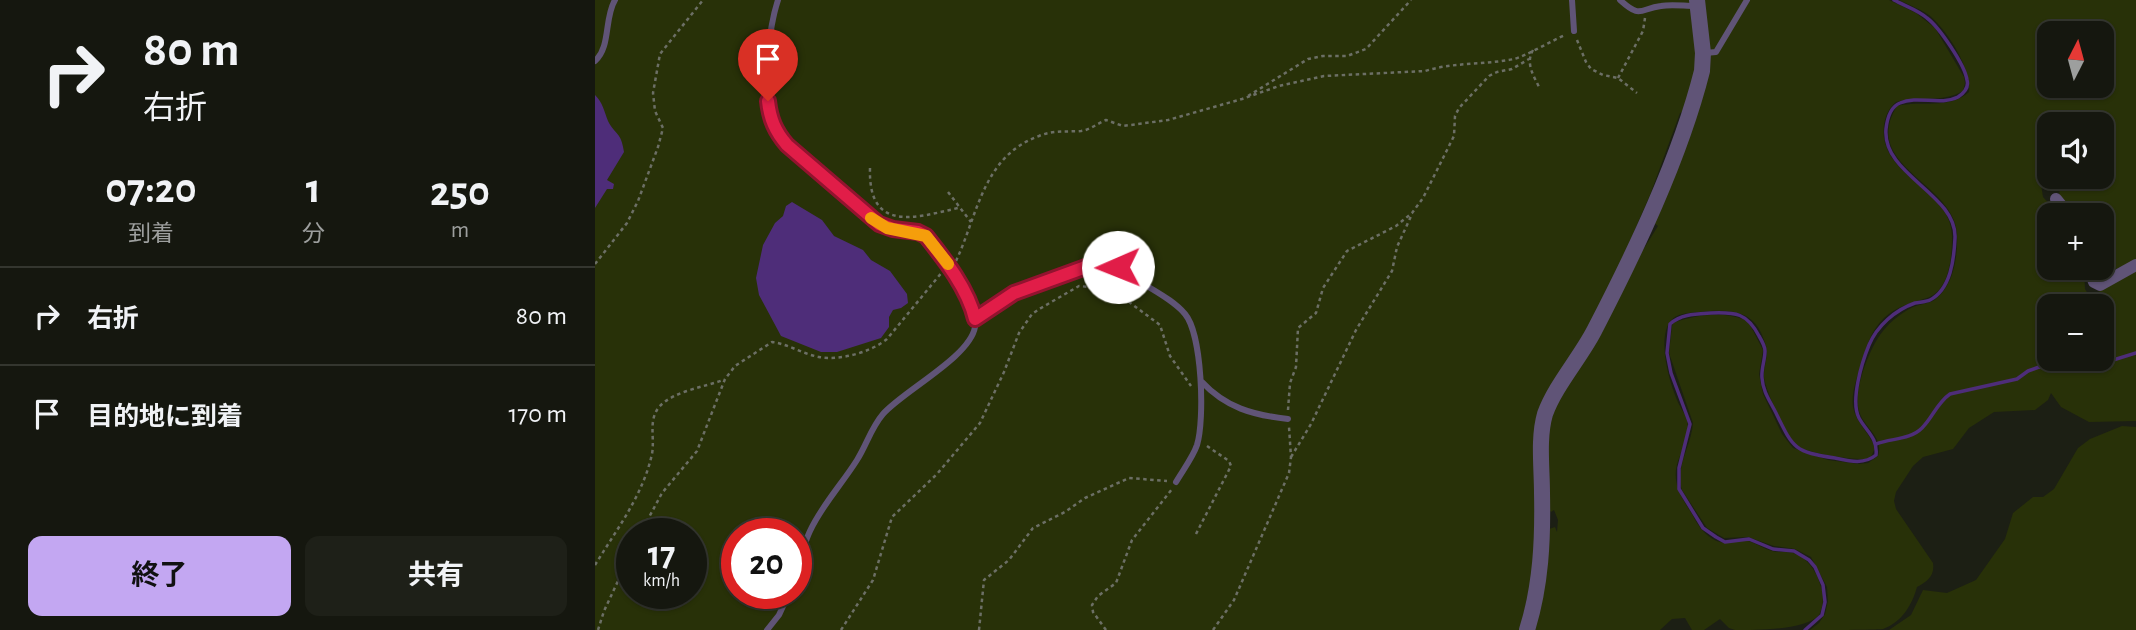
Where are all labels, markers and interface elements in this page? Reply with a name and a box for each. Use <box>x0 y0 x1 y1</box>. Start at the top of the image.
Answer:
north arrow <box>2037 21 2114 98</box>
map controls <box>2037 21 2114 371</box>
text: 80 m <box>143 26 240 75</box>
icon: right <box>28 28 119 119</box>
pin <box>738 29 798 101</box>
icon: arrive <box>749 40 787 78</box>
text: 右折 <box>143 92 207 124</box>
button: sound <box>2037 112 2114 189</box>
text: 07:20 <box>105 168 197 210</box>
text: 1 <box>306 168 321 210</box>
text: 250 <box>430 171 490 213</box>
button: + <box>2037 203 2114 280</box>
text: m <box>451 219 469 242</box>
text: 到着 <box>128 223 174 246</box>
text: 分 <box>302 223 325 246</box>
position arrow <box>1081 230 1155 304</box>
button: − <box>2037 294 2114 371</box>
icon: right <box>28 297 66 335</box>
text: 80 m <box>516 303 567 329</box>
text: 右折 <box>87 306 139 332</box>
icon: arrive <box>28 395 66 433</box>
text: 170 m <box>508 401 567 427</box>
text: 目的地に到着 <box>87 404 243 430</box>
speed limit sign: 20 <box>721 518 812 609</box>
button: 終了 <box>28 536 291 616</box>
button: 共有 <box>305 536 567 616</box>
text: 17 <box>648 537 675 572</box>
text: km/h <box>643 572 680 590</box>

